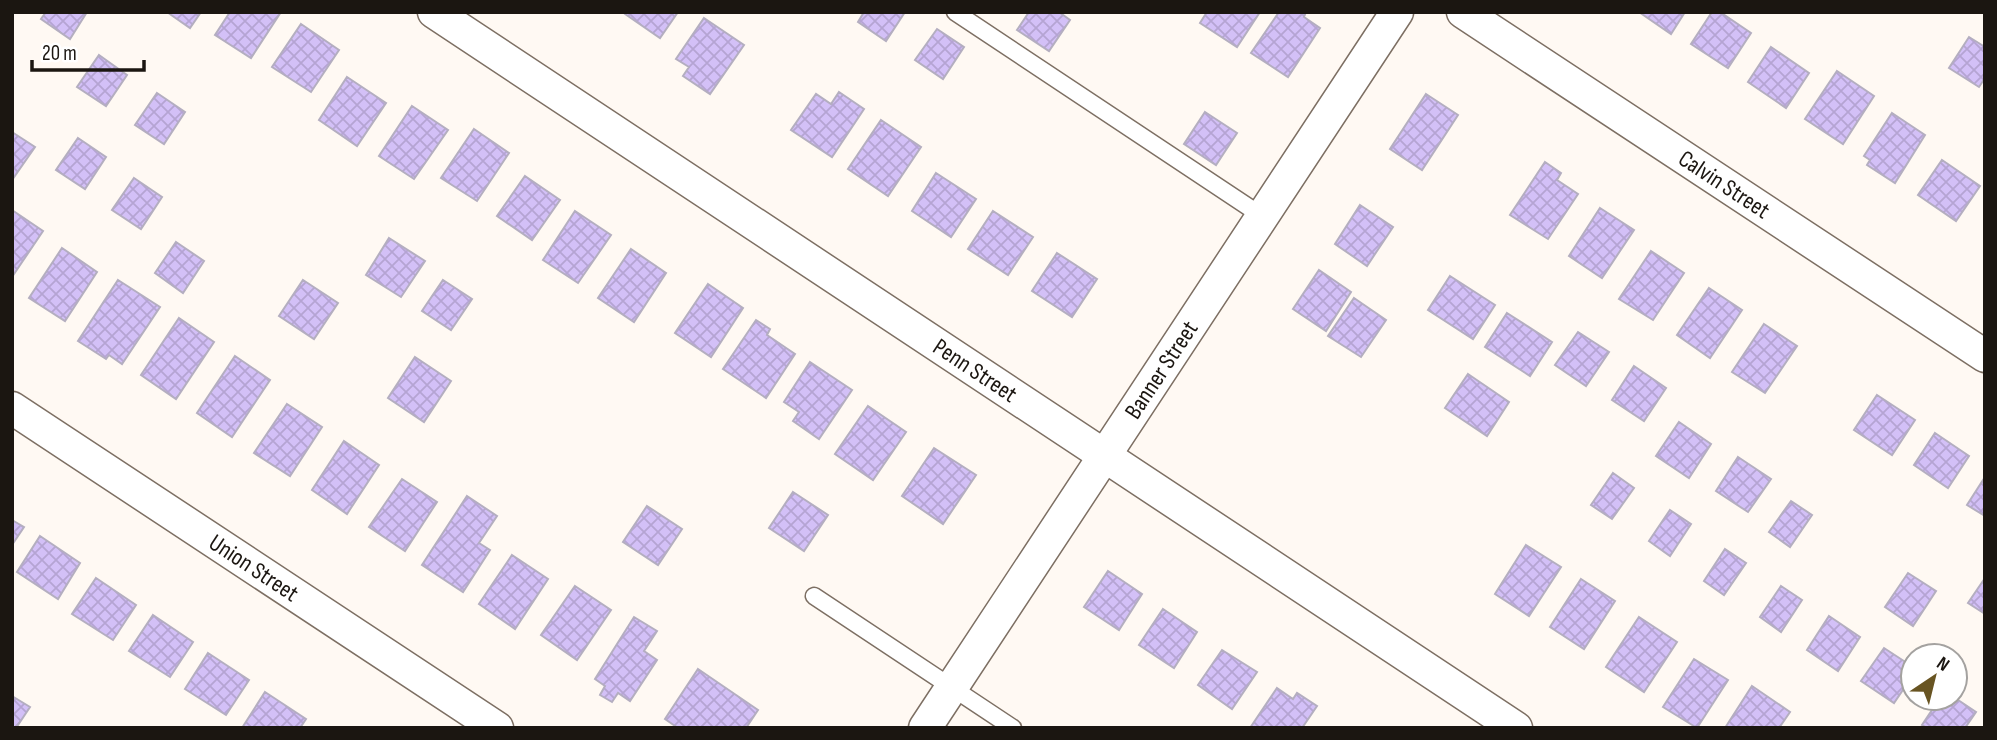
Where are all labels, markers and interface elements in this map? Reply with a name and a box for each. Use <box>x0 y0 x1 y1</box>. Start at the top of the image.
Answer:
scale bar <box>32 28 144 72</box>
text: 20 m <box>42 41 77 66</box>
street label: Calvin Street <box>1673 144 1776 225</box>
street label: Banner Street <box>1118 315 1204 424</box>
street label: Penn Street <box>928 332 1023 408</box>
street label: Union Street <box>204 528 304 608</box>
north arrow <box>1899 642 1969 712</box>
text: N <box>1932 652 1954 677</box>

